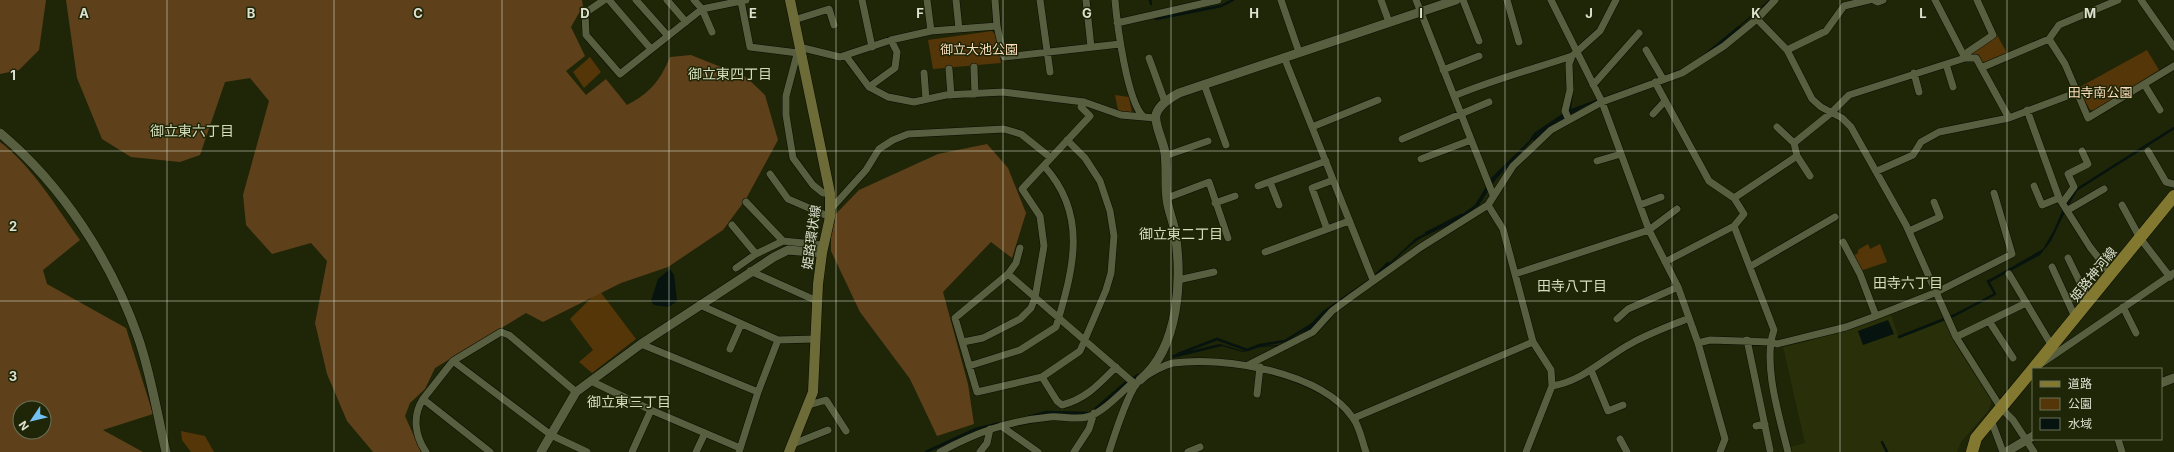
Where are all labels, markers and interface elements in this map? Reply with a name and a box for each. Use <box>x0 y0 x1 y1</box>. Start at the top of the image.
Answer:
text: A <box>79 5 89 21</box>
text: B <box>247 5 256 21</box>
text: C <box>413 5 423 21</box>
text: D <box>580 5 590 21</box>
text: E <box>749 5 757 21</box>
text: F <box>916 5 924 21</box>
text: G <box>1082 5 1092 21</box>
text: H <box>1249 5 1259 21</box>
text: I <box>1419 5 1423 21</box>
text: J <box>1585 5 1593 21</box>
text: K <box>1751 5 1761 21</box>
text: L <box>1919 5 1927 21</box>
text: M <box>2084 5 2096 21</box>
park label: 御立大池公園 <box>940 41 1018 57</box>
district label: 御立東四丁目 <box>688 65 772 82</box>
text: 1 <box>10 67 16 83</box>
park label: 田寺南公園 <box>2067 84 2133 100</box>
district label: 御立東六丁目 <box>150 122 234 139</box>
street label: 姫路環状線 <box>799 204 823 270</box>
text: 2 <box>9 218 17 234</box>
district label: 御立東二丁目 <box>1139 225 1223 242</box>
street label: 姫路神河線 <box>2066 244 2120 304</box>
district label: 田寺六丁目 <box>1873 274 1943 291</box>
district label: 田寺八丁目 <box>1537 277 1607 294</box>
text: 3 <box>9 368 17 384</box>
legend <box>2032 368 2162 440</box>
text: 道路 <box>2068 376 2092 391</box>
district label: 御立東三丁目 <box>587 393 671 410</box>
text: 公園 <box>2068 396 2092 411</box>
north arrow <box>12 400 52 440</box>
text: 水域 <box>2068 416 2092 431</box>
text: N <box>16 418 32 433</box>

